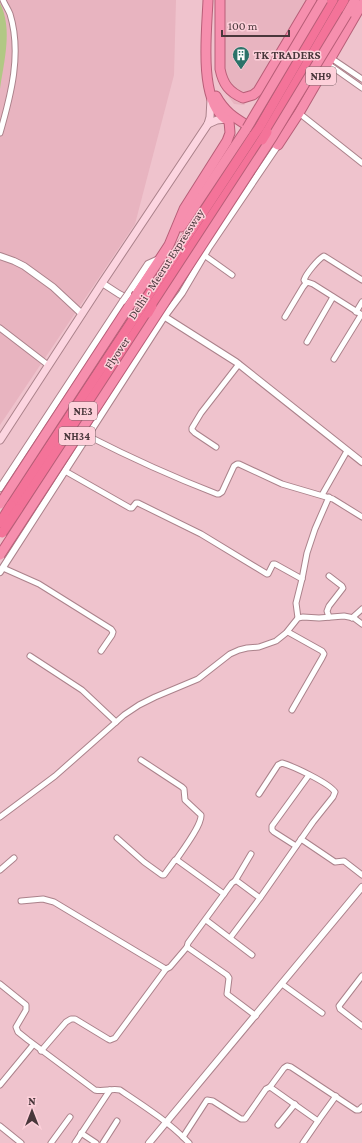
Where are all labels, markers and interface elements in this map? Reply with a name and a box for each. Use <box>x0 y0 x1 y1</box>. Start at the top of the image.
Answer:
scale bar <box>222 12 289 38</box>
text: 100 m <box>228 19 258 33</box>
building icon: TK TRADERS <box>231 45 251 70</box>
place label: TK TRADERS <box>254 48 321 62</box>
road number: NH9 <box>306 67 336 85</box>
street label: Delhi - Meerut Expressway <box>125 206 207 322</box>
street label: Flyover <box>101 334 133 372</box>
road number: NE3 <box>69 402 97 420</box>
road number: NH34 <box>59 427 95 445</box>
north arrow <box>12 1091 52 1131</box>
text: N <box>28 1095 36 1107</box>

